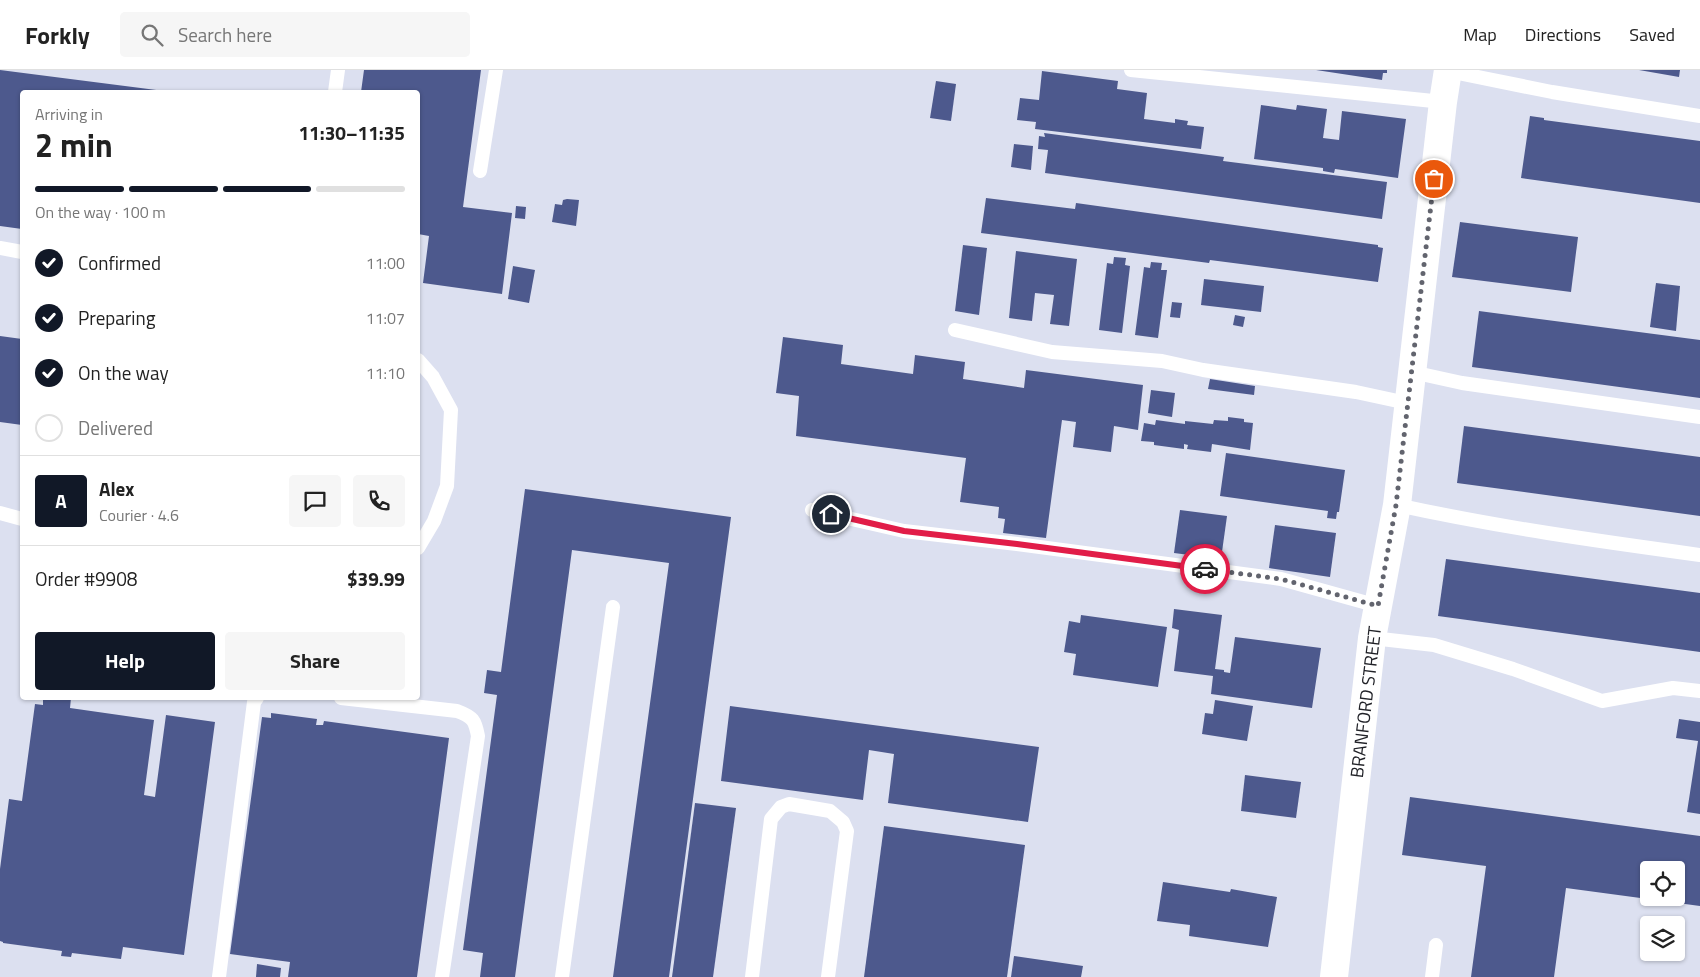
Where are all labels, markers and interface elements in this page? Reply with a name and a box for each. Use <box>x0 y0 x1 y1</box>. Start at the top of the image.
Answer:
search box <box>120 12 470 57</box>
text: Forkly <box>25 17 90 53</box>
text: Search here <box>178 20 272 49</box>
icon: search <box>138 21 166 49</box>
text: Map <box>1463 21 1497 48</box>
text: Directions <box>1525 21 1601 48</box>
text: Saved <box>1629 21 1675 48</box>
text: Arriving in <box>35 102 103 126</box>
text: 11:30–11:35 <box>298 118 405 147</box>
text: 2 min <box>35 121 113 169</box>
pin <box>1413 158 1455 200</box>
icon: bag <box>1420 165 1448 193</box>
text: On the way · 100 m <box>35 200 166 224</box>
text: Confirmed <box>78 248 161 277</box>
icon: check <box>35 249 63 277</box>
text: 11:00 <box>366 251 405 275</box>
text: Preparing <box>78 303 155 332</box>
icon: check <box>35 304 63 332</box>
text: 11:07 <box>366 306 405 330</box>
text: On the way <box>78 358 169 387</box>
icon: check <box>35 359 63 387</box>
text: 11:10 <box>366 361 405 385</box>
text: Delivered <box>78 413 153 442</box>
text: Alex <box>99 474 134 503</box>
button: chat <box>289 475 341 527</box>
button: phone <box>353 475 405 527</box>
text: A <box>55 486 67 515</box>
pin <box>810 493 852 535</box>
icon: home <box>817 500 845 528</box>
text: Courier · 4.6 <box>99 503 179 527</box>
courier <box>1180 544 1230 594</box>
icon: car <box>1191 555 1219 583</box>
text: Order #9908 <box>35 564 137 593</box>
text: $39.99 <box>347 564 405 593</box>
street label: BRANFORD STREET <box>1343 624 1388 779</box>
button: Help <box>35 632 215 690</box>
button: Share <box>225 632 405 690</box>
map controls <box>1640 861 1685 961</box>
button: locate <box>1640 861 1685 906</box>
button: layers <box>1640 916 1685 961</box>

